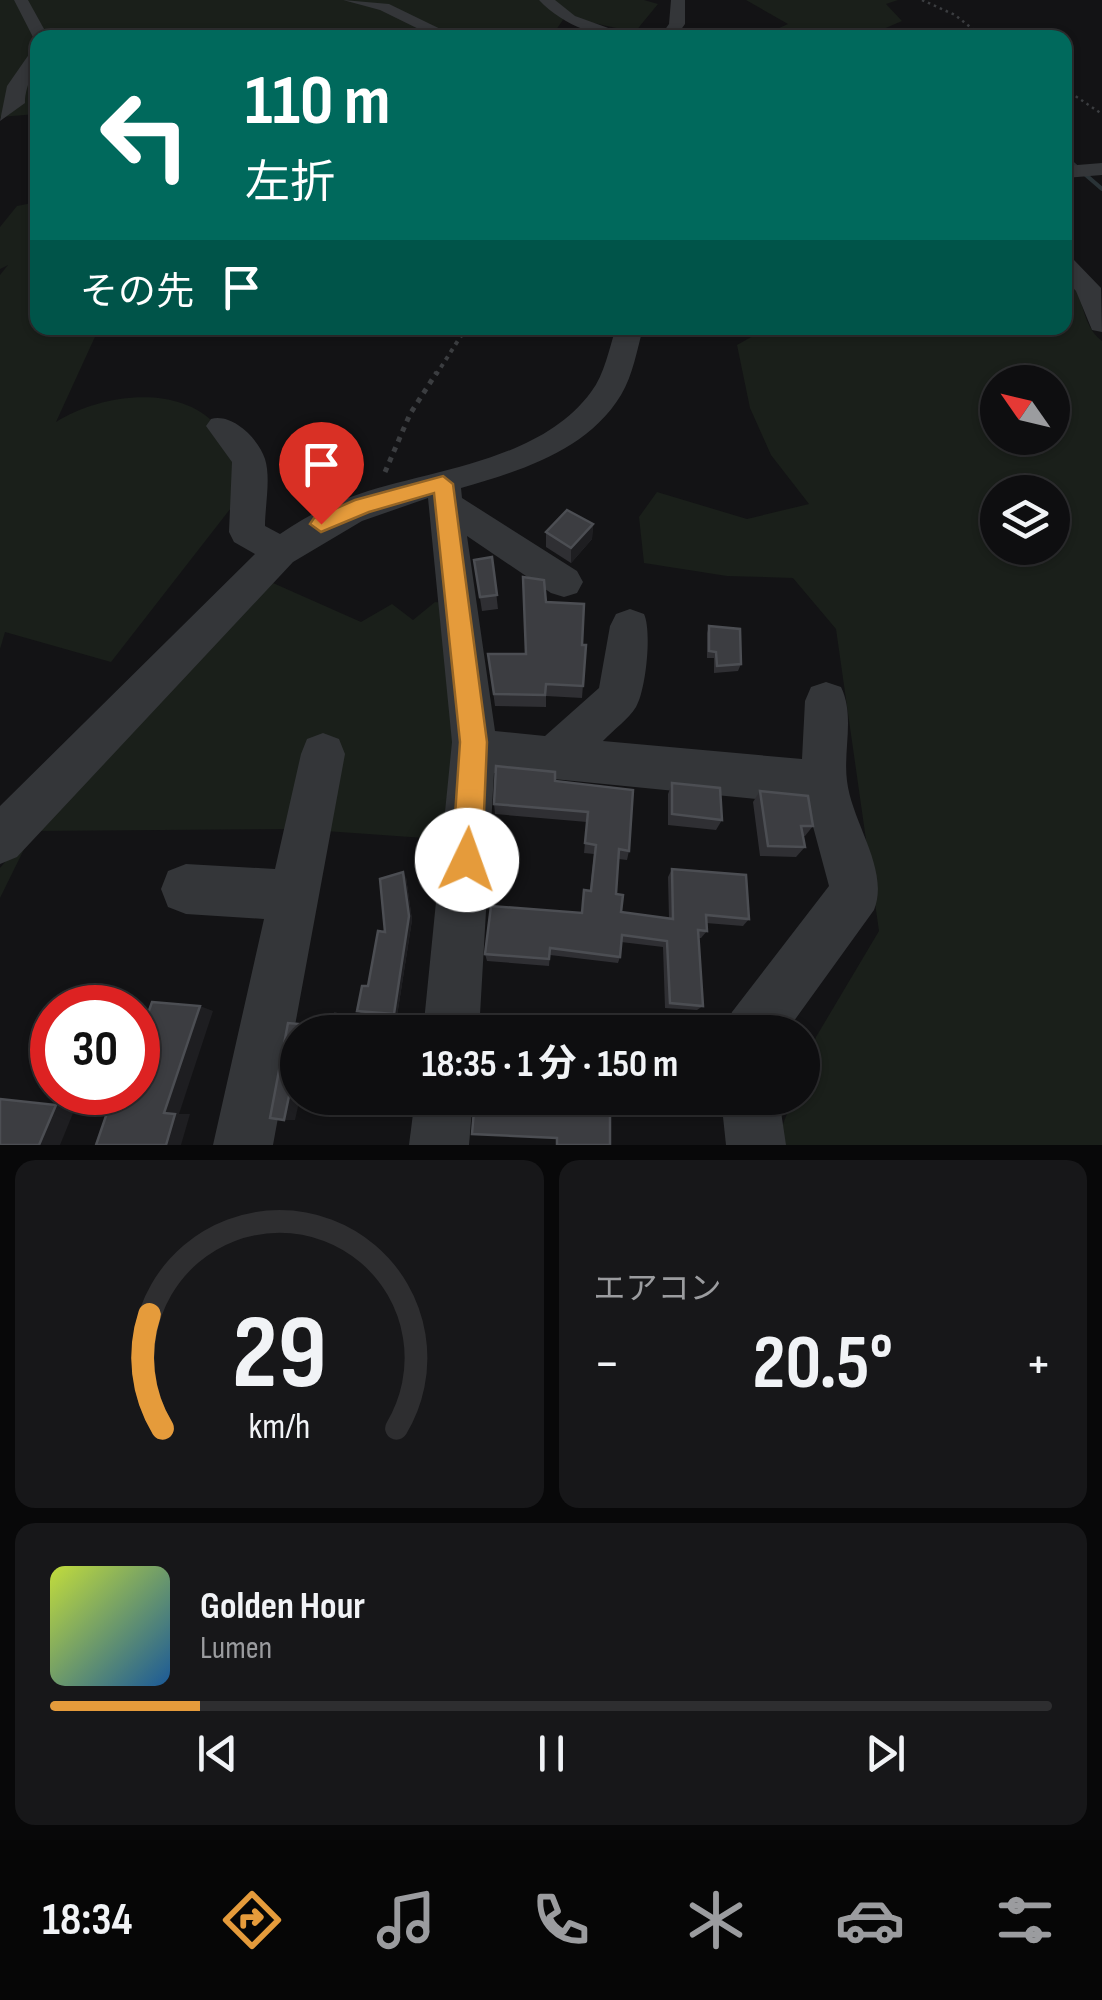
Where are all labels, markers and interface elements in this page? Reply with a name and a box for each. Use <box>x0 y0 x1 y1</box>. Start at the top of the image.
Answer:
text: 110 m <box>245 60 391 144</box>
icon: left <box>80 70 210 200</box>
text: 左折 <box>245 156 335 211</box>
icon: arrive <box>214 260 269 315</box>
text: その先 <box>80 270 194 315</box>
north arrow <box>980 365 1070 455</box>
map controls <box>980 365 1070 565</box>
pin <box>279 422 364 525</box>
icon: arrive <box>294 437 349 492</box>
button: layers <box>980 475 1070 565</box>
position arrow <box>415 808 519 912</box>
speed limit sign: 30 <box>30 985 160 1115</box>
text: 18:35 · 1 分 · 150 m <box>422 1042 678 1087</box>
text: エアコン <box>594 1270 722 1309</box>
text: 29 <box>232 1292 327 1417</box>
text: 20.5° <box>753 1319 893 1410</box>
text: − <box>594 1331 620 1398</box>
text: + <box>1025 1331 1052 1398</box>
text: km/h <box>248 1406 310 1449</box>
text: Golden Hour <box>200 1584 365 1629</box>
text: Lumen <box>200 1629 272 1668</box>
icon: previous <box>190 1726 245 1781</box>
icon: pause <box>524 1726 579 1781</box>
icon: next <box>858 1726 913 1781</box>
icon: directions <box>217 1885 287 1955</box>
icon: music <box>371 1885 441 1955</box>
icon: phone <box>526 1885 596 1955</box>
icon: climate <box>681 1885 751 1955</box>
icon: car <box>835 1885 905 1955</box>
icon: filters <box>990 1885 1060 1955</box>
text: 18:34 <box>42 1893 132 1948</box>

